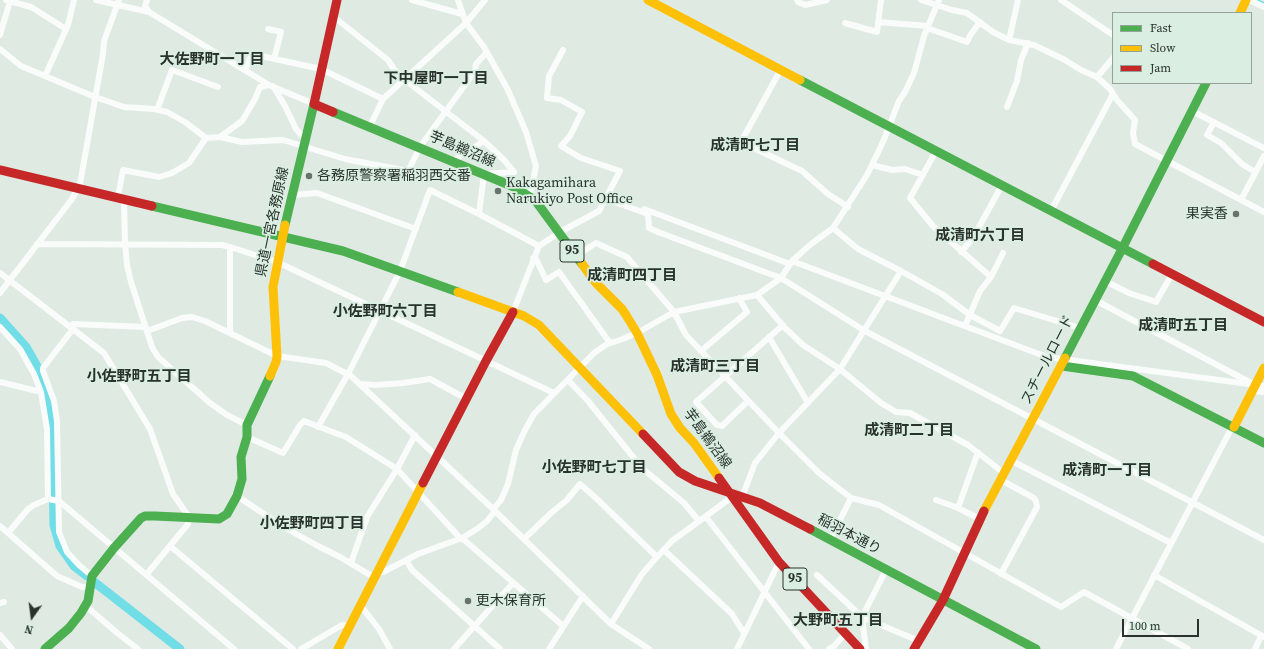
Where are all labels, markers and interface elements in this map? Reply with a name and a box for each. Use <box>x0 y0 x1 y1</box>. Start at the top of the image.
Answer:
legend <box>1112 12 1252 84</box>
text: Fast <box>1150 20 1172 36</box>
text: Slow <box>1150 40 1175 56</box>
district label: 大佐野町一丁目 <box>160 51 264 69</box>
text: Jam <box>1150 60 1171 76</box>
district label: 下中屋町一丁目 <box>384 70 488 88</box>
street label: 芋島鵜沼線 <box>427 129 497 171</box>
district label: 成清町七丁目 <box>710 137 800 155</box>
street label: 県道一宮各務原線 <box>253 165 293 279</box>
place label: 各務原警察署稲羽西交番 <box>317 168 471 184</box>
marker: 各務原警察署稲羽西交番 <box>304 171 314 181</box>
place label: Kakagamihara Narukiyo Post Office <box>506 175 633 208</box>
marker: Kakagamihara Narukiyo Post Office <box>493 186 503 196</box>
place label: 果実香 <box>1186 206 1228 222</box>
marker: 果実香 <box>1231 209 1241 219</box>
district label: 成清町六丁目 <box>935 227 1025 245</box>
road number: 95 <box>560 240 584 262</box>
district label: 成清町四丁目 <box>587 267 677 285</box>
district label: 小佐野町六丁目 <box>333 303 437 321</box>
street label: スチールロード <box>1018 313 1078 407</box>
district label: 成清町五丁目 <box>1138 317 1228 335</box>
district label: 成清町三丁目 <box>670 358 760 376</box>
district label: 小佐野町五丁目 <box>87 368 191 386</box>
street label: 芋島鵜沼線 <box>680 406 734 472</box>
district label: 成清町二丁目 <box>864 422 954 440</box>
district label: 小佐野町七丁目 <box>542 459 646 477</box>
district label: 成清町一丁目 <box>1062 462 1152 480</box>
street label: 稲羽本通り <box>814 511 884 559</box>
district label: 小佐野町四丁目 <box>260 515 364 533</box>
road number: 95 <box>783 568 807 590</box>
place label: 更木保育所 <box>476 593 546 609</box>
marker: 更木保育所 <box>463 596 473 606</box>
north arrow <box>12 597 52 637</box>
scale bar <box>1124 611 1201 637</box>
district label: 大野町五丁目 <box>793 612 883 630</box>
text: 100 m <box>1129 618 1161 634</box>
text: N <box>23 621 35 637</box>

